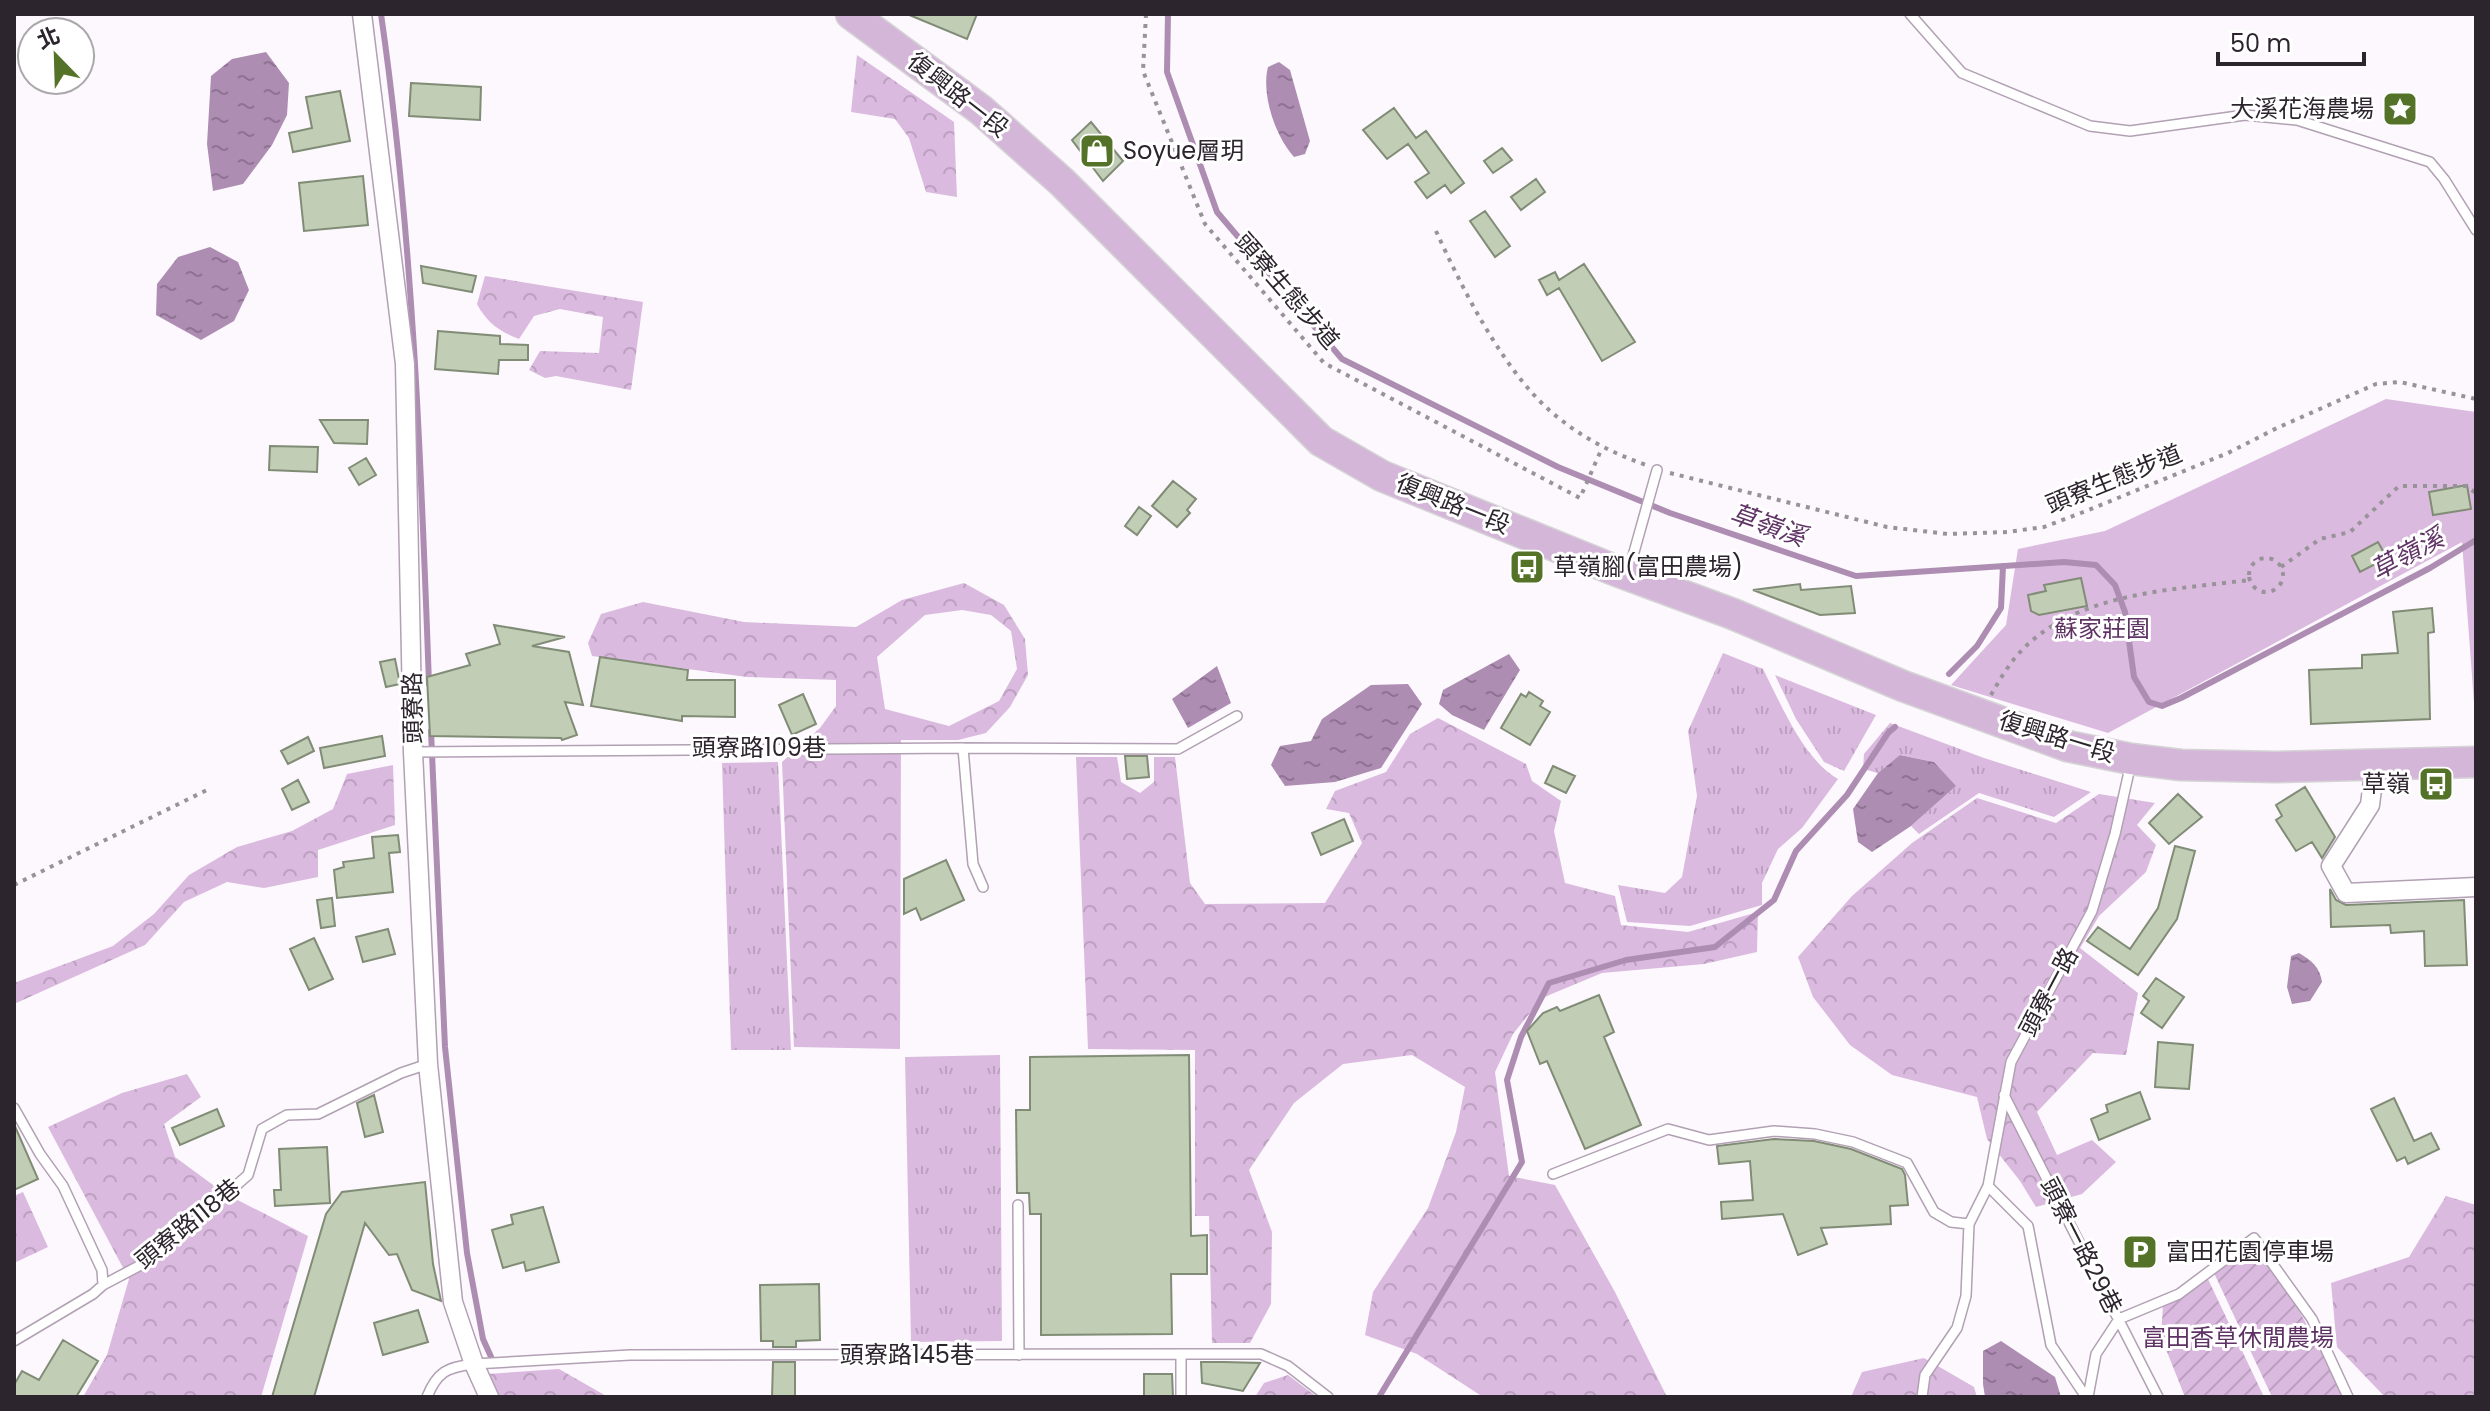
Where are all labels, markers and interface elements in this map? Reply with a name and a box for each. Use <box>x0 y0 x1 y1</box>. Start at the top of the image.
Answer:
north arrow <box>16 16 96 96</box>
scale bar <box>2218 16 2364 66</box>
text: 北 <box>32 19 65 57</box>
text: 50 m <box>2230 27 2291 60</box>
street label: 復興路一段 <box>901 45 1016 145</box>
place icon: 大溪花海農場 <box>2381 90 2419 128</box>
place label: 大溪花海農場 <box>2230 92 2374 125</box>
shop icon: Soyue層玥 <box>1078 132 1116 170</box>
place label: Soyue層玥 <box>1123 134 1244 167</box>
street label: 頭寮生態步道 <box>1228 226 1347 356</box>
street label: 頭寮生態步道 <box>2041 436 2187 521</box>
street label: 復興路一段 <box>1391 466 1515 541</box>
water label: 草嶺溪 <box>1725 495 1815 556</box>
water label: 草嶺溪 <box>2364 518 2453 588</box>
bus stop icon: 草嶺腳(富田農場) <box>1508 548 1546 586</box>
place label: 草嶺腳(富田農場) <box>1553 550 1743 583</box>
park label: 蘇家莊園 <box>2054 612 2150 645</box>
street label: 頭寮路 <box>395 672 430 744</box>
street label: 復興路一段 <box>1995 703 2119 770</box>
street label: 頭寮路109巷 <box>692 731 826 764</box>
bus stop icon: 草嶺 <box>2417 765 2455 803</box>
place label: 草嶺 <box>2362 767 2410 800</box>
street label: 頭寮一路 <box>2011 942 2086 1042</box>
street label: 頭寮路118巷 <box>128 1171 247 1276</box>
street label: 頭寮一路29巷 <box>2033 1172 2130 1320</box>
parking icon: 富田花園停車場 <box>2121 1233 2159 1271</box>
place label: 富田花園停車場 <box>2166 1235 2334 1268</box>
park label: 富田香草休閒農場 <box>2142 1321 2334 1354</box>
street label: 頭寮路145巷 <box>840 1338 974 1371</box>

